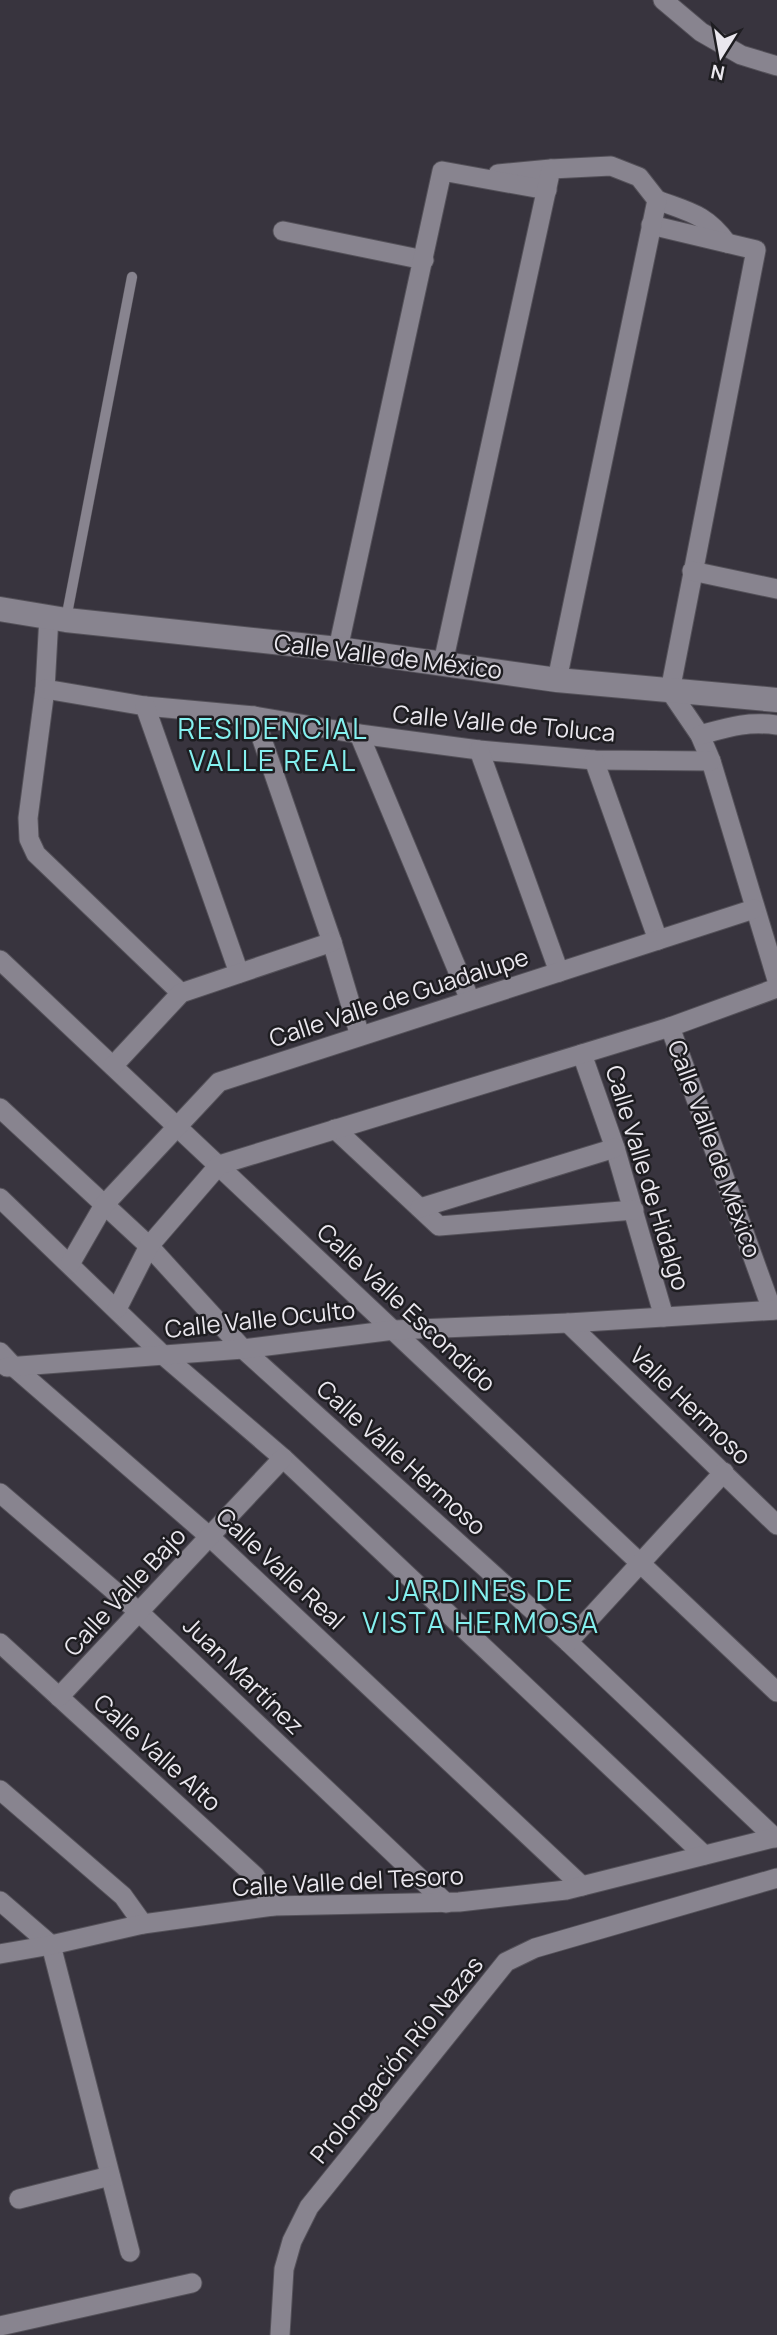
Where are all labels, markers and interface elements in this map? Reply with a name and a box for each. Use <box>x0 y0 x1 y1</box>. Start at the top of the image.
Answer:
north arrow <box>686 21 756 91</box>
text: N <box>709 59 727 87</box>
street label: Calle Valle de México <box>272 625 504 686</box>
street label: Calle Valle de Toluca <box>391 696 617 749</box>
district label: RESIDENCIAL VALLE REAL <box>177 709 369 779</box>
street label: Calle Valle de Guadalupe <box>265 939 532 1054</box>
street label: Calle Valle de México <box>661 1035 770 1262</box>
street label: Calle Valle de Hidalgo <box>598 1061 698 1294</box>
street label: Calle Valle Escondido <box>311 1215 504 1398</box>
street label: Calle Valle Oculto <box>163 1292 357 1345</box>
street label: Valle Hermoso <box>623 1339 759 1471</box>
street label: Calle Valle Hermoso <box>310 1372 494 1542</box>
street label: Calle Valle Real <box>209 1500 353 1636</box>
street label: Calle Valle Bajo <box>55 1519 192 1663</box>
district label: JARDINES DE VISTA HERMOSA <box>362 1571 600 1641</box>
street label: Juan Martínez <box>176 1609 312 1741</box>
street label: Calle Valle Alto <box>87 1686 229 1818</box>
street label: Calle Valle del Tesoro <box>231 1858 465 1903</box>
street label: Prolongación Río Nazas <box>302 1948 490 2170</box>

